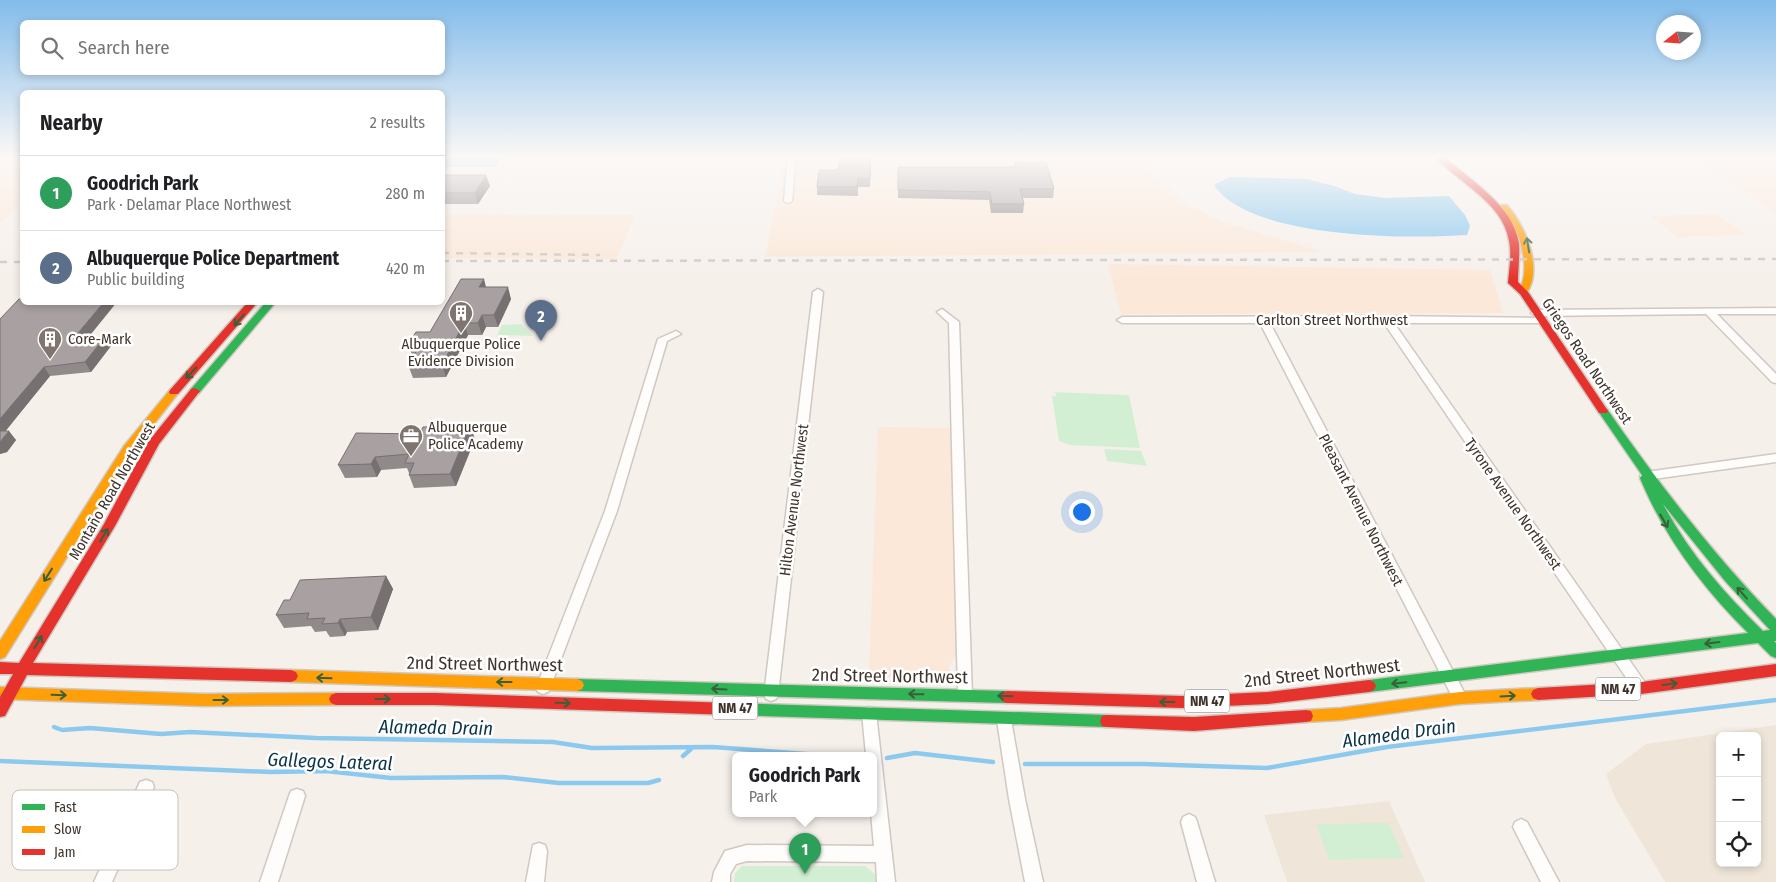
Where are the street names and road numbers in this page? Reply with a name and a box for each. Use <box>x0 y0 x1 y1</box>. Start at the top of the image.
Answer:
street label: Griegos Road Northwest <box>1538 295 1636 427</box>
street label: Carlton Street Northwest <box>1256 311 1408 329</box>
street label: Montaño Road Northwest <box>65 419 159 563</box>
street label: Hilton Avenue Northwest <box>776 423 812 577</box>
street label: Pleasant Avenue Northwest <box>1315 431 1407 589</box>
street label: Tyrone Avenue Northwest <box>1461 435 1565 573</box>
street label: 2nd Street Northwest <box>407 652 563 676</box>
street label: 2nd Street Northwest <box>1243 654 1401 692</box>
street label: 2nd Street Northwest <box>812 664 968 688</box>
road number: NM 47 <box>1596 678 1640 701</box>
road number: NM 47 <box>1184 689 1230 712</box>
road number: NM 47 <box>712 696 758 720</box>

